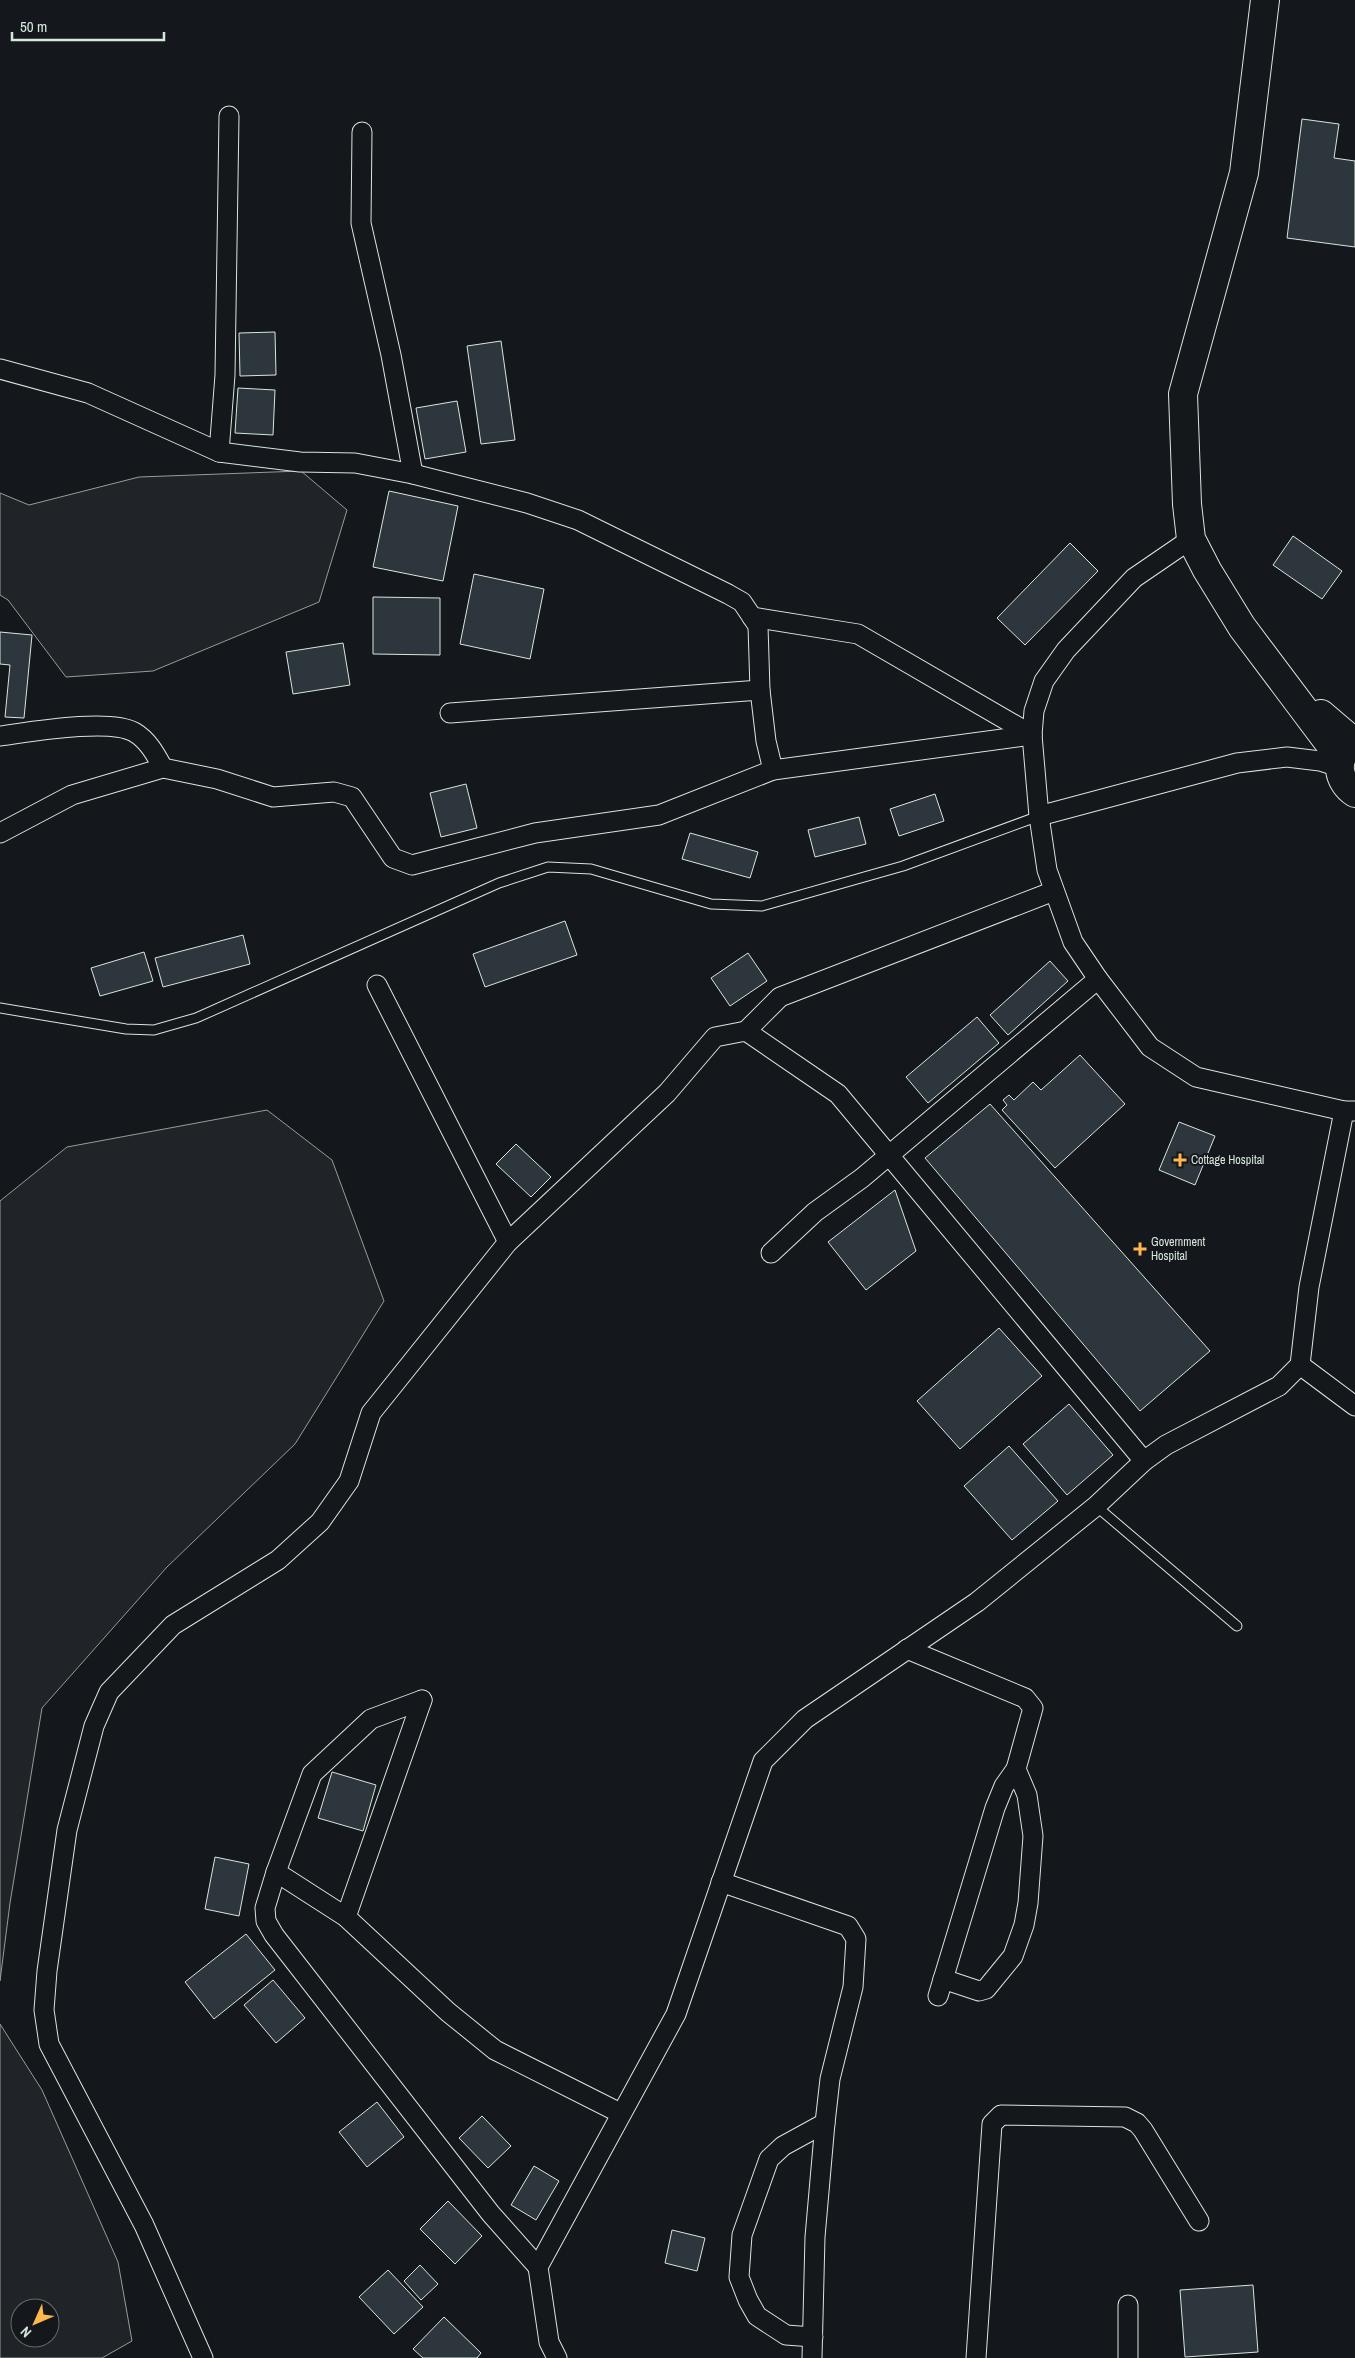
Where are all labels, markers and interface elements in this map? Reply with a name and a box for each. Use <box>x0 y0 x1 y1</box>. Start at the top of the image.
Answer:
scale bar <box>12 10 165 42</box>
text: 50 m <box>20 16 47 37</box>
place label: Cottage Hospital <box>1191 1152 1264 1168</box>
marker: Cottage Hospital <box>1173 1153 1187 1167</box>
place label: Government Hospital <box>1151 1234 1205 1264</box>
marker: Government Hospital <box>1133 1242 1147 1256</box>
north arrow <box>10 2298 60 2348</box>
text: N <box>17 2323 35 2341</box>

